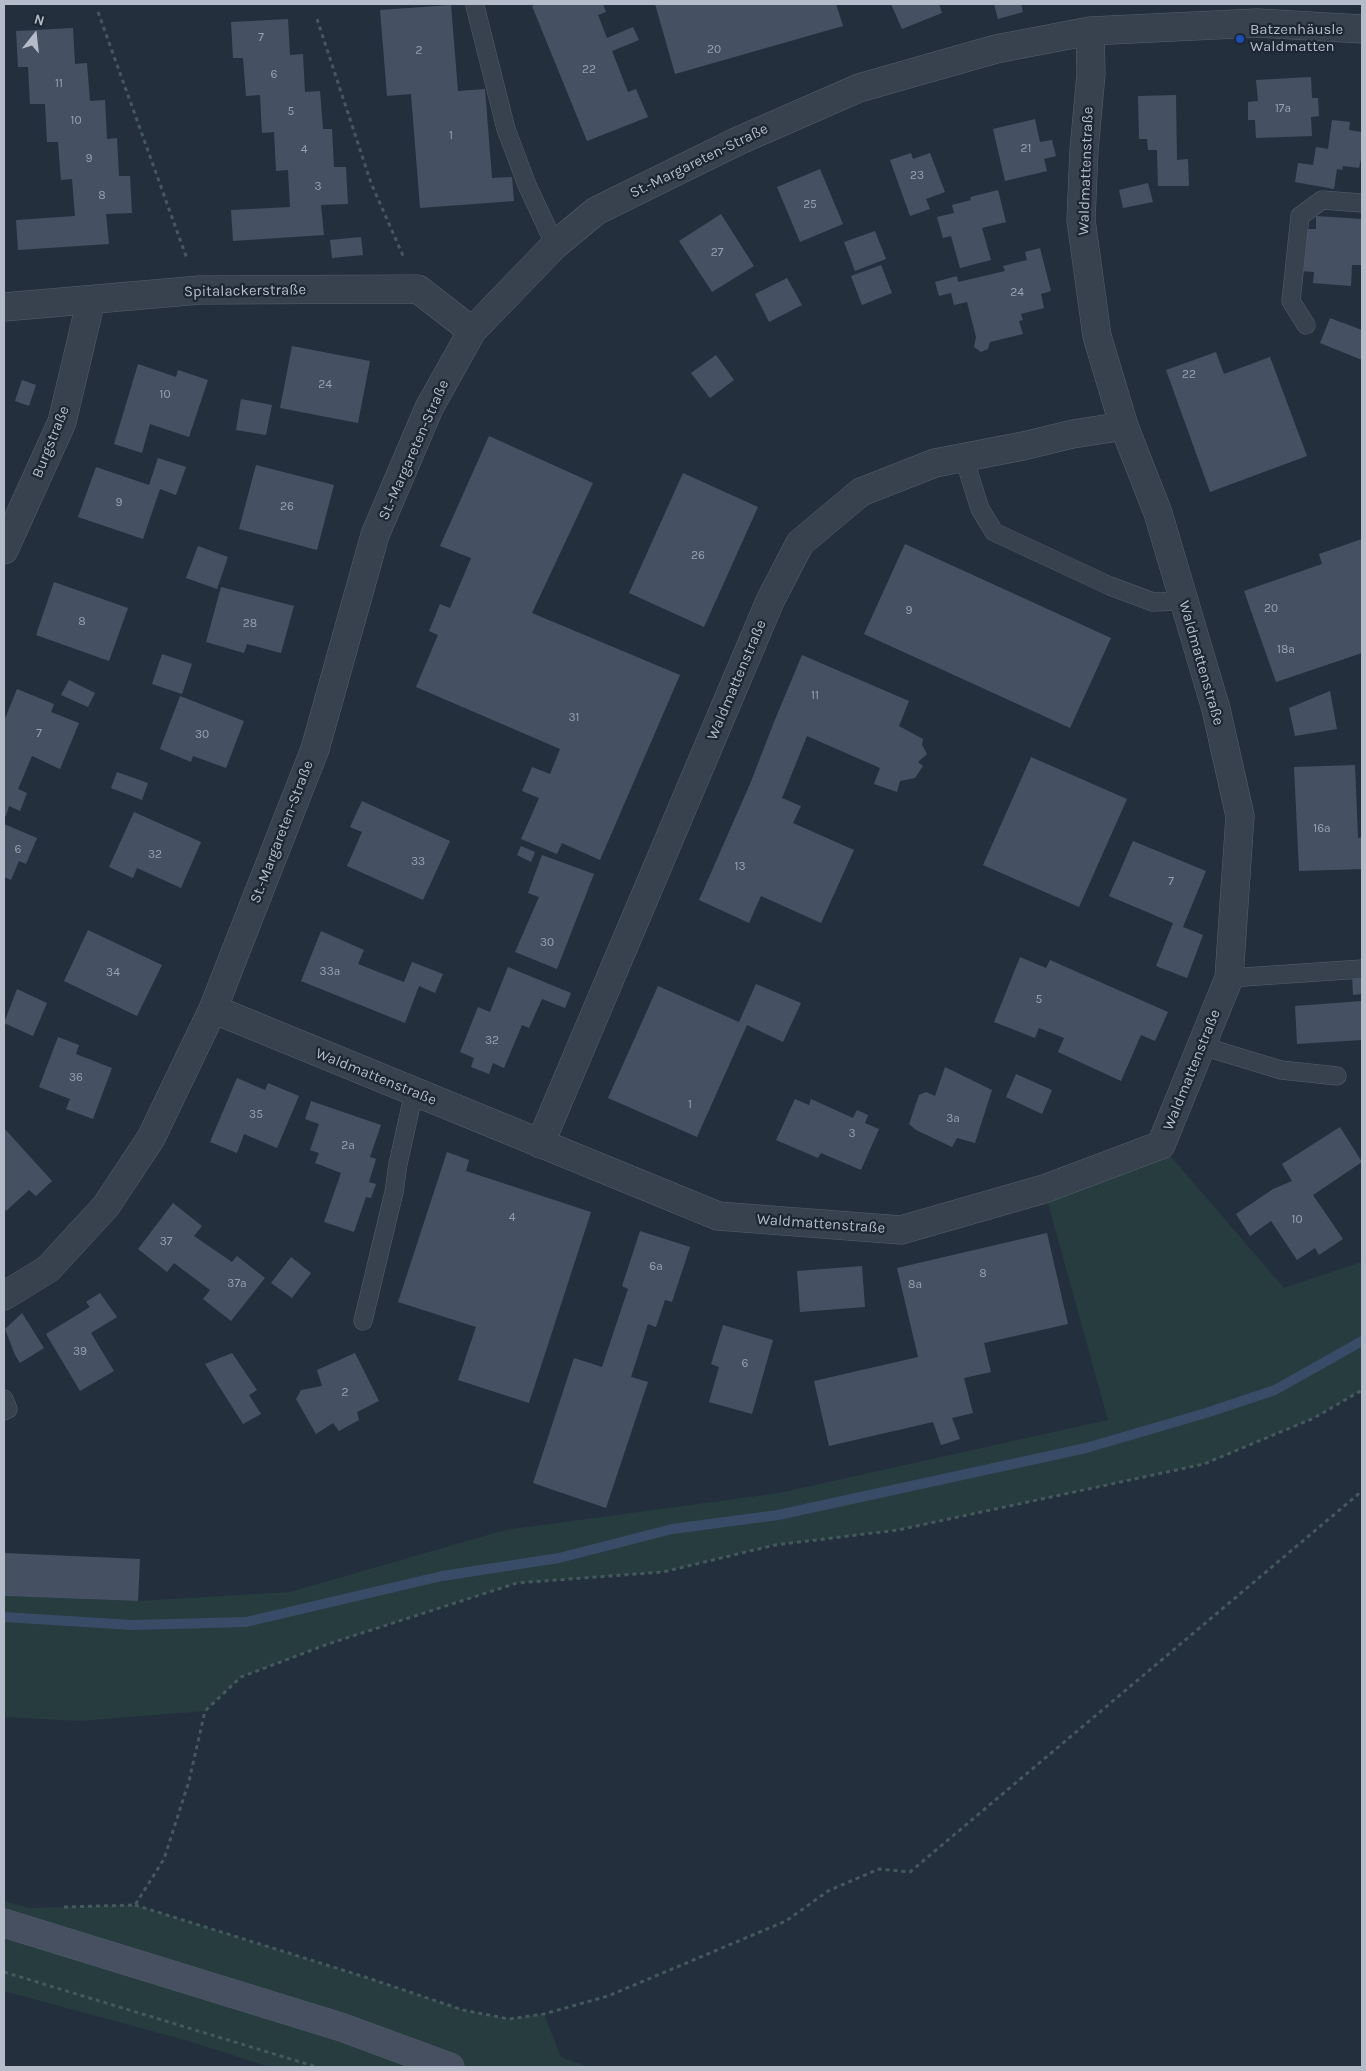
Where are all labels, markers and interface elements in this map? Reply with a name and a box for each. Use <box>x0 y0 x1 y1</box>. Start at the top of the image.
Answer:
north arrow <box>10 10 60 60</box>
text: N <box>32 11 46 30</box>
place label: Batzenhäusle Waldmatten <box>1250 21 1343 56</box>
house number: 7 <box>258 31 264 45</box>
marker: Batzenhäusle Waldmatten <box>1234 33 1246 45</box>
house number: 20 <box>707 43 721 57</box>
house number: 2 <box>416 44 422 58</box>
house number: 22 <box>582 63 596 77</box>
house number: 6 <box>271 68 277 82</box>
house number: 11 <box>55 77 63 91</box>
house number: 17a <box>1275 102 1291 116</box>
house number: 5 <box>288 105 294 119</box>
street label: Waldmattenstraße <box>1075 106 1097 236</box>
house number: 10 <box>70 114 82 128</box>
street label: St.-Margareten-Straße <box>627 120 771 202</box>
house number: 1 <box>449 129 453 143</box>
house number: 21 <box>1021 142 1031 156</box>
house number: 4 <box>301 143 307 157</box>
house number: 9 <box>86 152 92 166</box>
house number: 23 <box>910 169 924 183</box>
house number: 3 <box>314 180 322 194</box>
house number: 8 <box>98 189 106 203</box>
house number: 25 <box>803 198 817 212</box>
house number: 27 <box>711 246 723 260</box>
street label: Spitalackerstraße <box>184 281 306 301</box>
house number: 24 <box>1010 286 1024 300</box>
house number: 22 <box>1182 368 1196 382</box>
street label: St.-Margareten-Straße <box>375 377 453 523</box>
house number: 24 <box>318 378 332 392</box>
house number: 10 <box>159 388 171 402</box>
street label: Burgstraße <box>28 403 74 481</box>
house number: 9 <box>116 496 122 510</box>
house number: 26 <box>280 500 294 514</box>
house number: 26 <box>691 549 705 563</box>
street label: Waldmattenstraße <box>1175 599 1227 727</box>
house number: 20 <box>1264 602 1278 616</box>
house number: 9 <box>906 604 912 618</box>
house number: 8 <box>78 615 86 629</box>
house number: 28 <box>243 617 257 631</box>
street label: Waldmattenstraße <box>704 617 770 743</box>
house number: 18a <box>1277 643 1295 657</box>
house number: 11 <box>811 689 819 703</box>
house number: 31 <box>568 711 580 725</box>
house number: 7 <box>36 727 42 741</box>
house number: 30 <box>195 728 209 742</box>
street label: St.-Margareten-Straße <box>246 758 318 906</box>
house number: 16a <box>1313 822 1331 836</box>
house number: 6 <box>15 843 21 857</box>
house number: 32 <box>148 848 162 862</box>
house number: 33 <box>411 855 425 869</box>
house number: 13 <box>734 860 746 874</box>
house number: 7 <box>1168 875 1174 889</box>
house number: 30 <box>540 936 554 950</box>
house number: 33a <box>320 965 340 979</box>
house number: 34 <box>106 966 120 980</box>
house number: 5 <box>1036 993 1042 1007</box>
street label: Waldmattenstraße <box>1160 1007 1224 1133</box>
house number: 32 <box>485 1034 499 1048</box>
street label: Waldmattenstraße <box>313 1045 439 1109</box>
house number: 36 <box>69 1071 83 1085</box>
house number: 1 <box>688 1098 692 1112</box>
house number: 35 <box>249 1108 263 1122</box>
house number: 3a <box>946 1112 960 1126</box>
house number: 3 <box>848 1127 856 1141</box>
house number: 2a <box>341 1139 355 1153</box>
house number: 4 <box>509 1211 515 1225</box>
street label: Waldmattenstraße <box>756 1211 886 1237</box>
house number: 10 <box>1291 1213 1303 1227</box>
house number: 37 <box>160 1235 172 1249</box>
house number: 6a <box>649 1260 663 1274</box>
house number: 8 <box>979 1267 987 1281</box>
house number: 37a <box>227 1277 247 1291</box>
house number: 8a <box>908 1278 922 1292</box>
house number: 39 <box>73 1345 87 1359</box>
house number: 6 <box>742 1357 748 1371</box>
house number: 2 <box>342 1386 348 1400</box>

